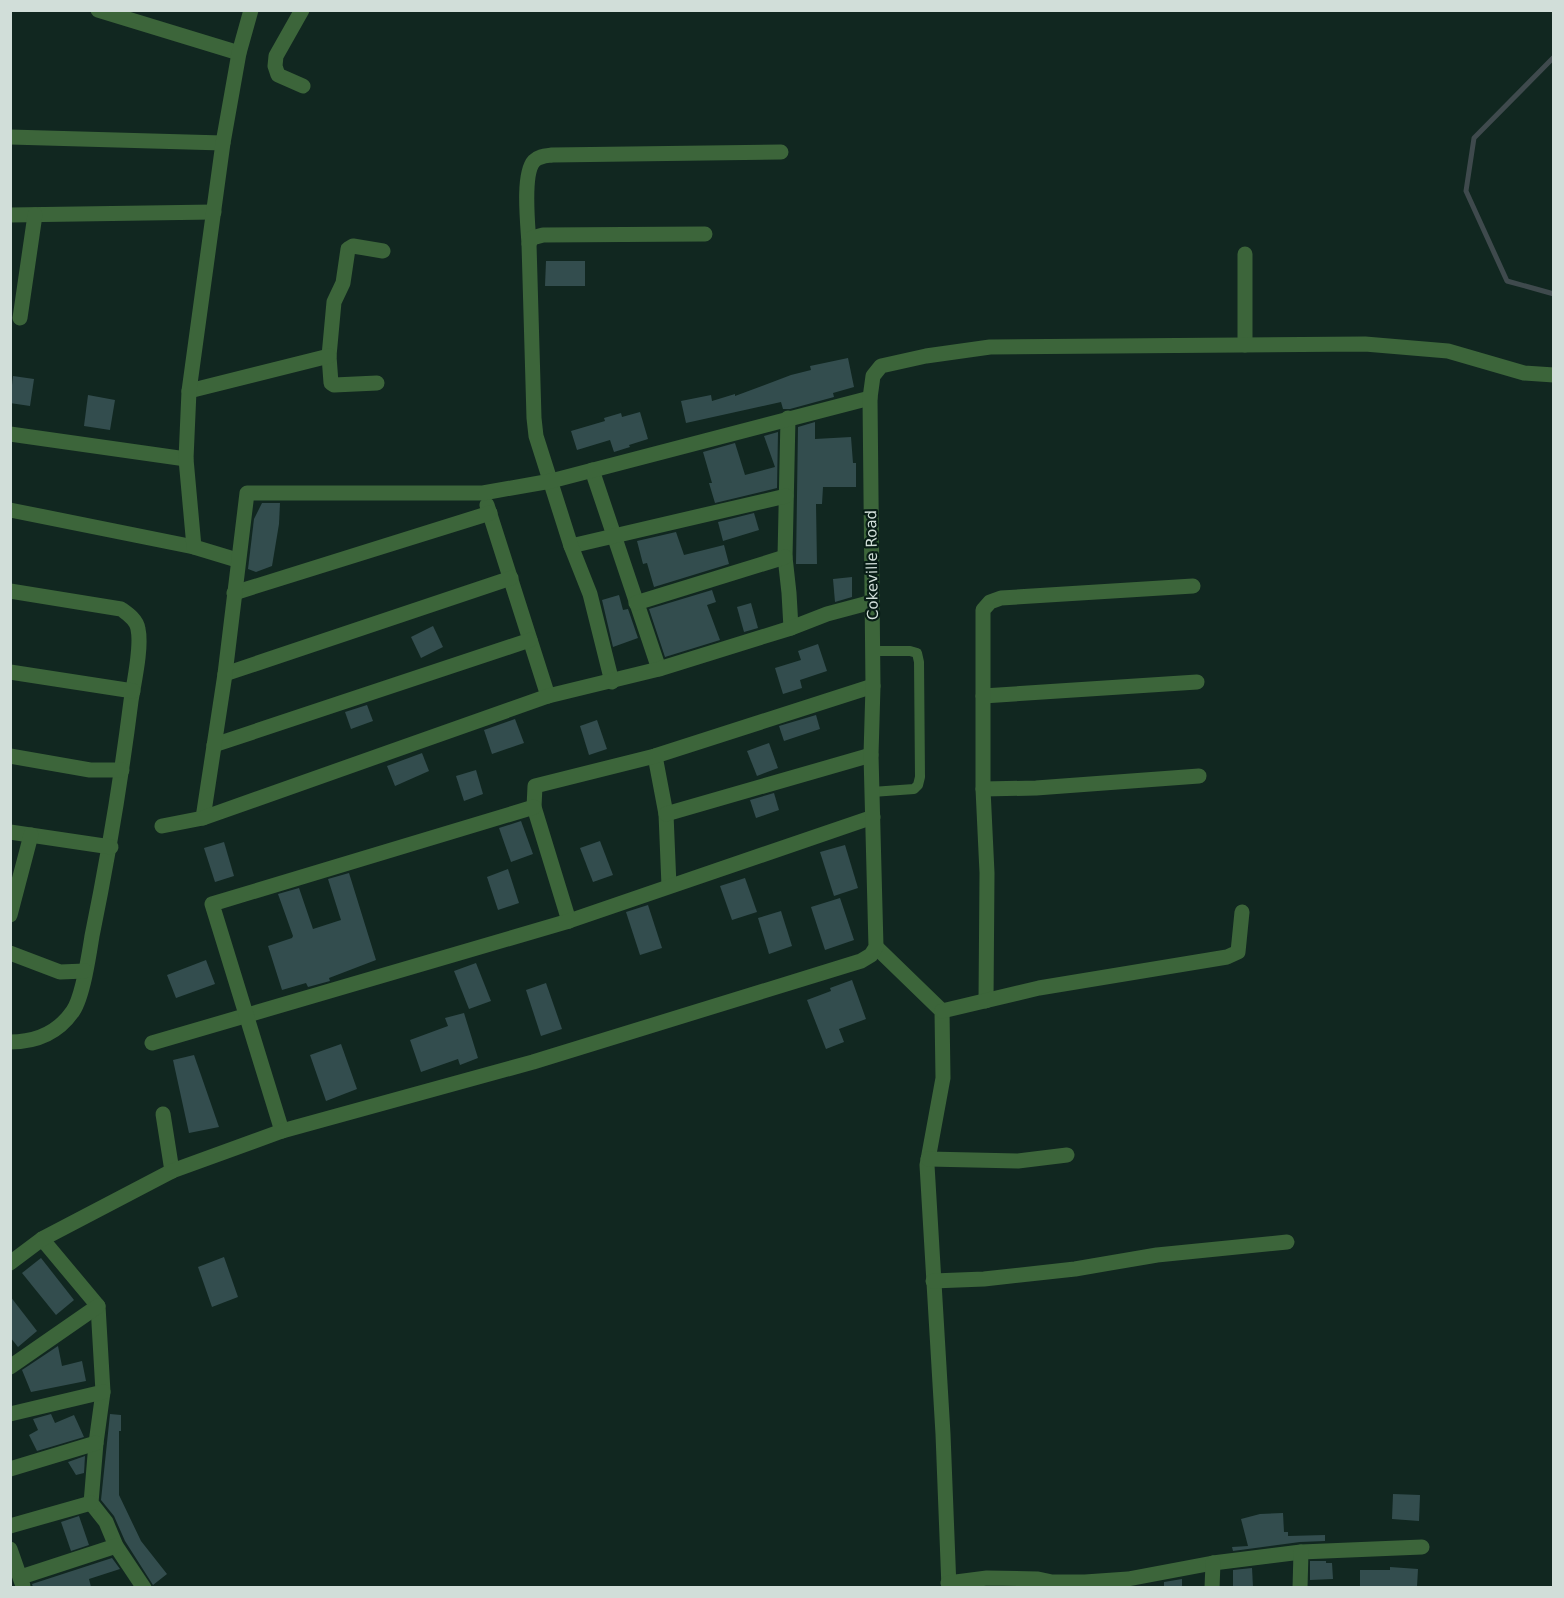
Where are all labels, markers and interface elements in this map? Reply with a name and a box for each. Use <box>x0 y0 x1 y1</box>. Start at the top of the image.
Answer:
street label: Cokeville Road <box>862 510 882 620</box>

